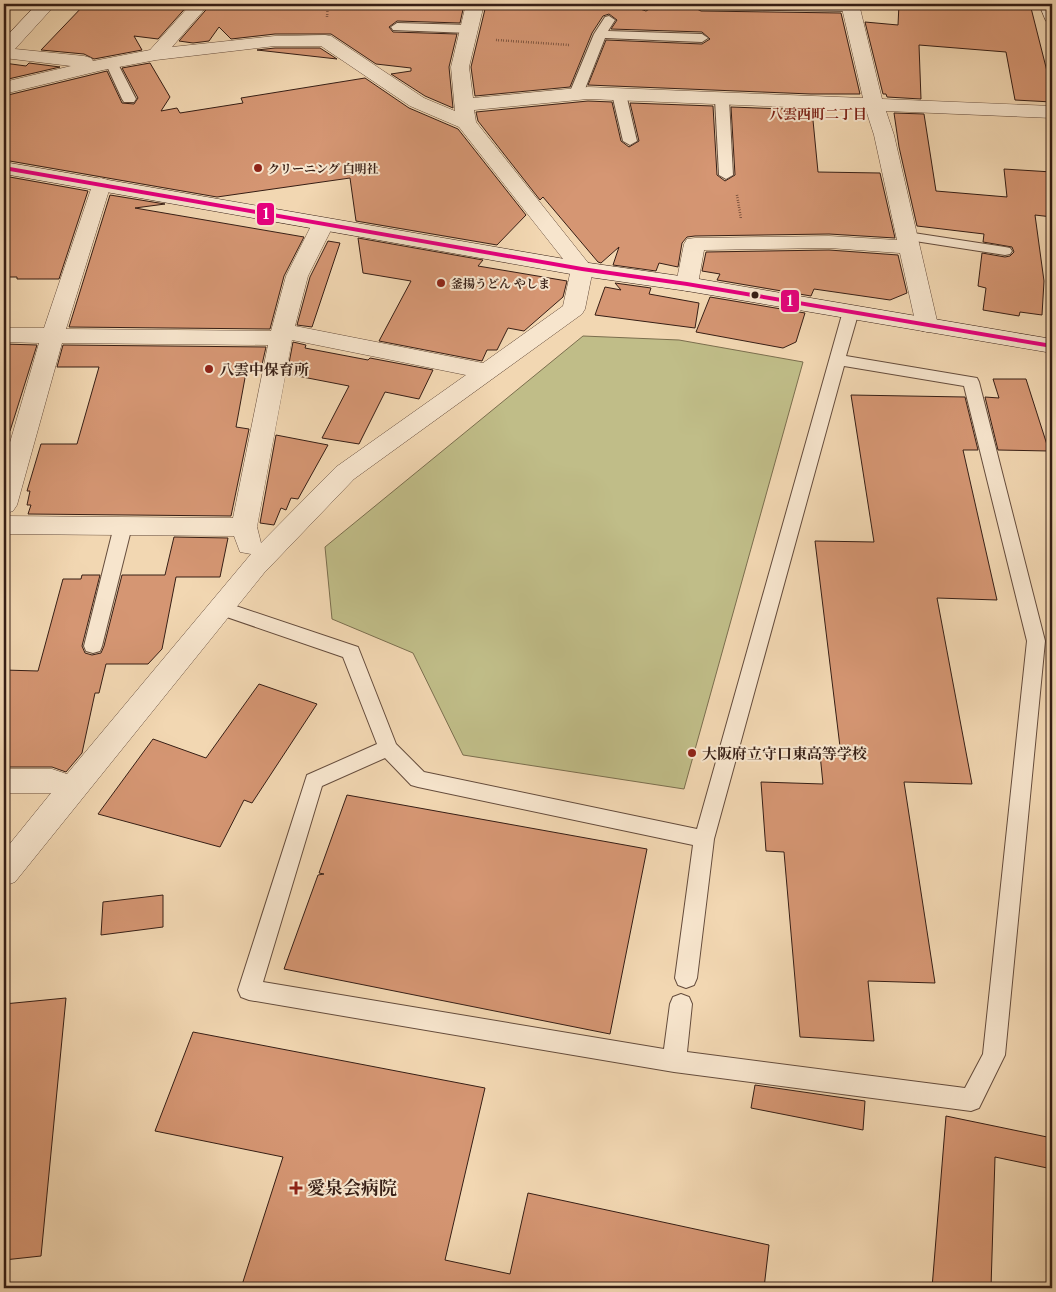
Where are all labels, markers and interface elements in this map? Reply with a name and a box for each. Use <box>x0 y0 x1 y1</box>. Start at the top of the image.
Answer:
district label: 八雲西町二丁目 <box>769 105 867 123</box>
place label: クリーニング 白明社 <box>268 161 379 176</box>
marker: クリーニング 白明社 <box>252 162 264 174</box>
line badge: 1 <box>256 202 275 226</box>
text: 1 <box>263 205 270 223</box>
place label: 釜揚うどん やしま <box>451 276 550 291</box>
marker: 釜揚うどん やしま <box>435 277 447 289</box>
line badge: 1 <box>780 289 800 313</box>
unlabelled marker <box>750 290 760 300</box>
text: 1 <box>787 292 794 310</box>
place label: 八雲中保育所 <box>219 360 309 379</box>
marker: 八雲中保育所 <box>203 363 215 375</box>
place label: 大阪府立守口東高等学校 <box>702 744 867 763</box>
marker: 大阪府立守口東高等学校 <box>686 747 698 759</box>
place label: 愛泉会病院 <box>307 1177 397 1199</box>
marker: 愛泉会病院 <box>289 1181 303 1195</box>

